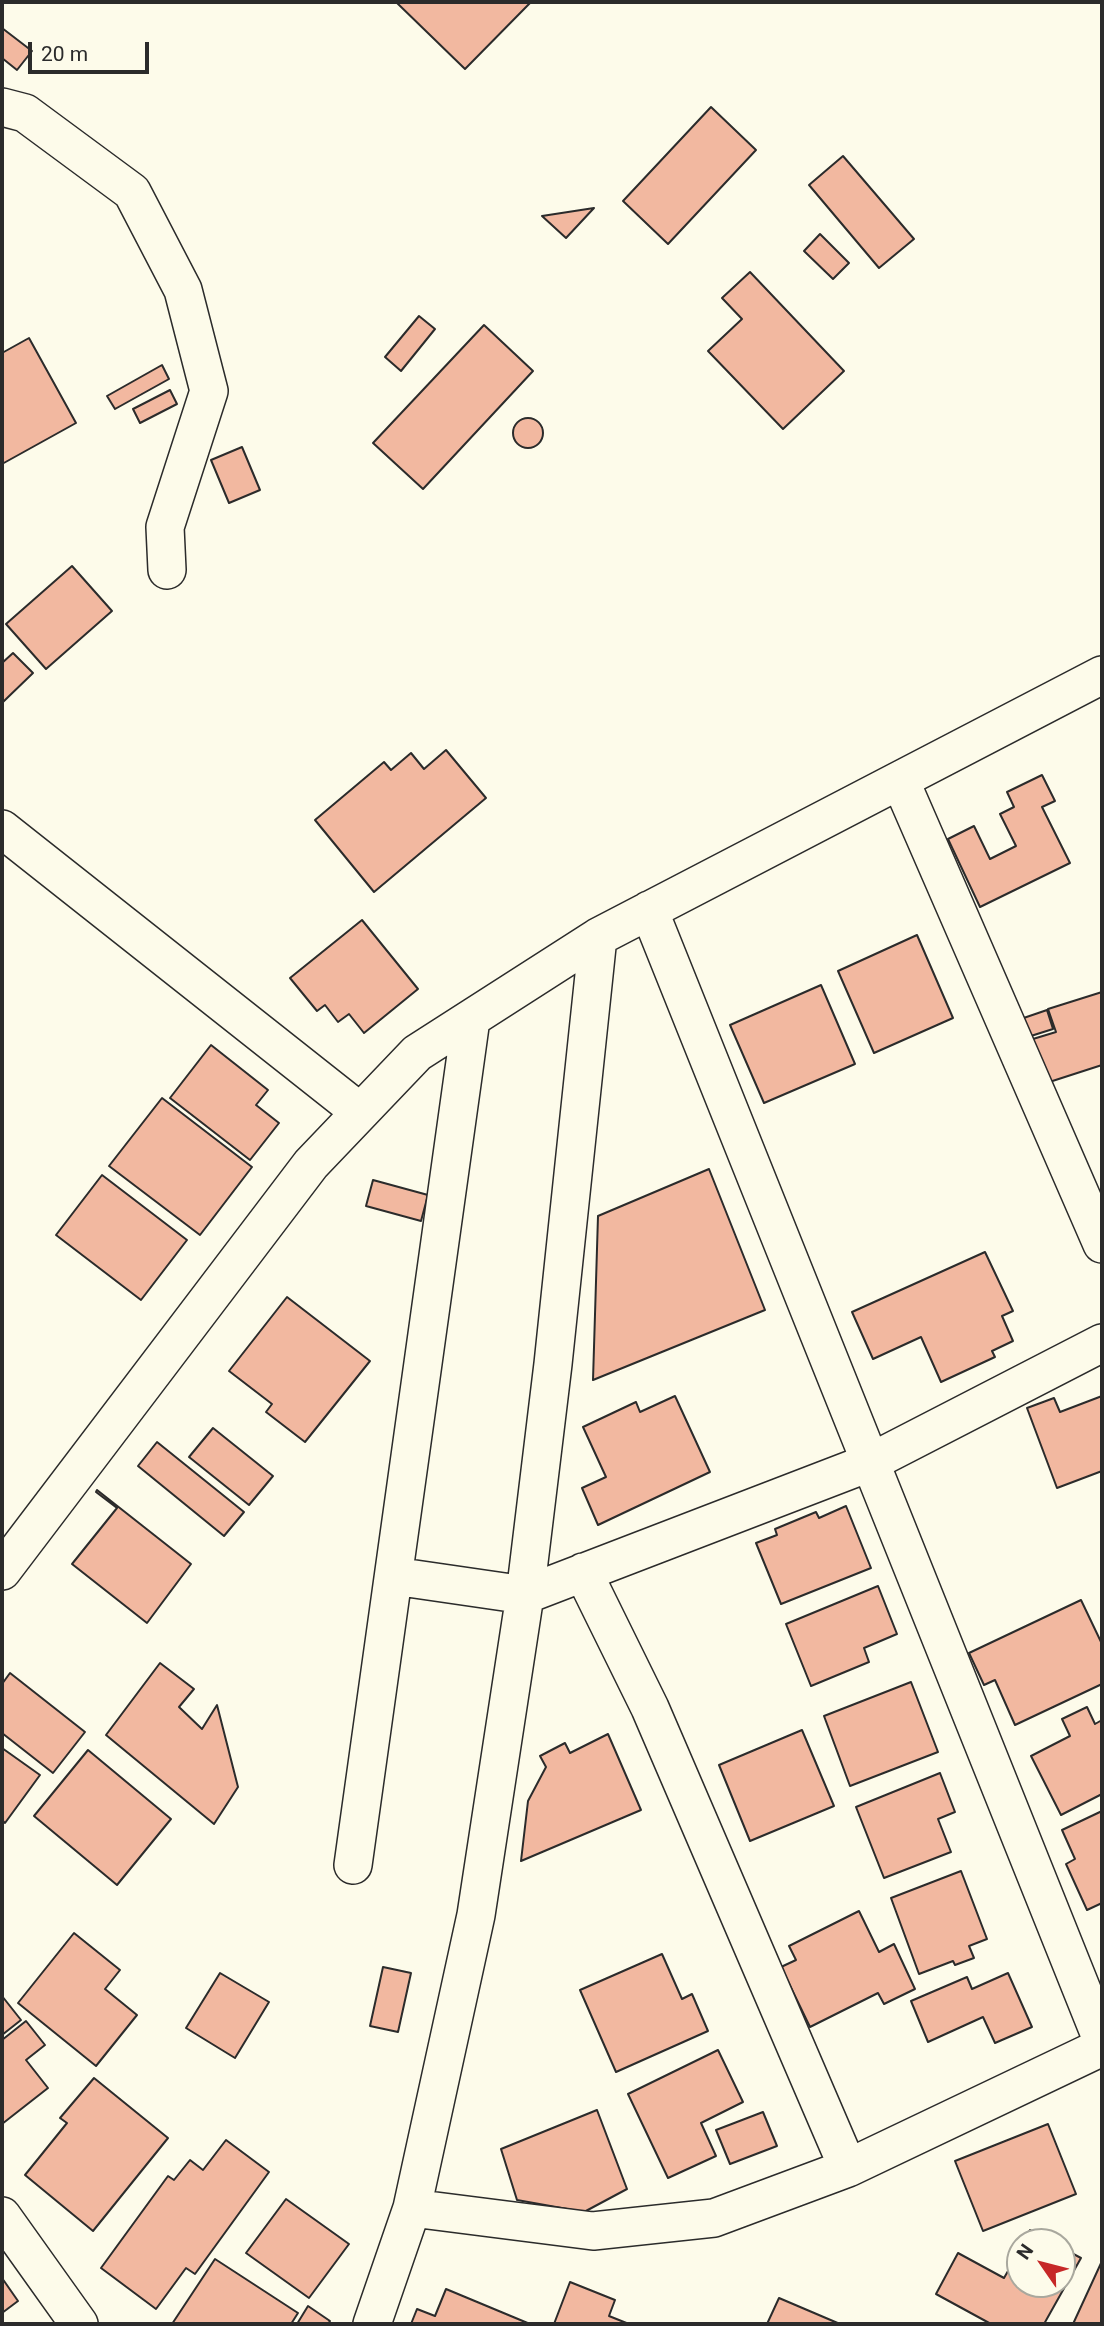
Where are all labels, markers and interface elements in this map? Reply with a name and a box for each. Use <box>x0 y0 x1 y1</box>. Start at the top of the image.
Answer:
scale bar <box>32 28 152 72</box>
text: 20 m <box>41 42 88 66</box>
north arrow <box>1006 2228 1076 2298</box>
text: N <box>1012 2240 1038 2264</box>

